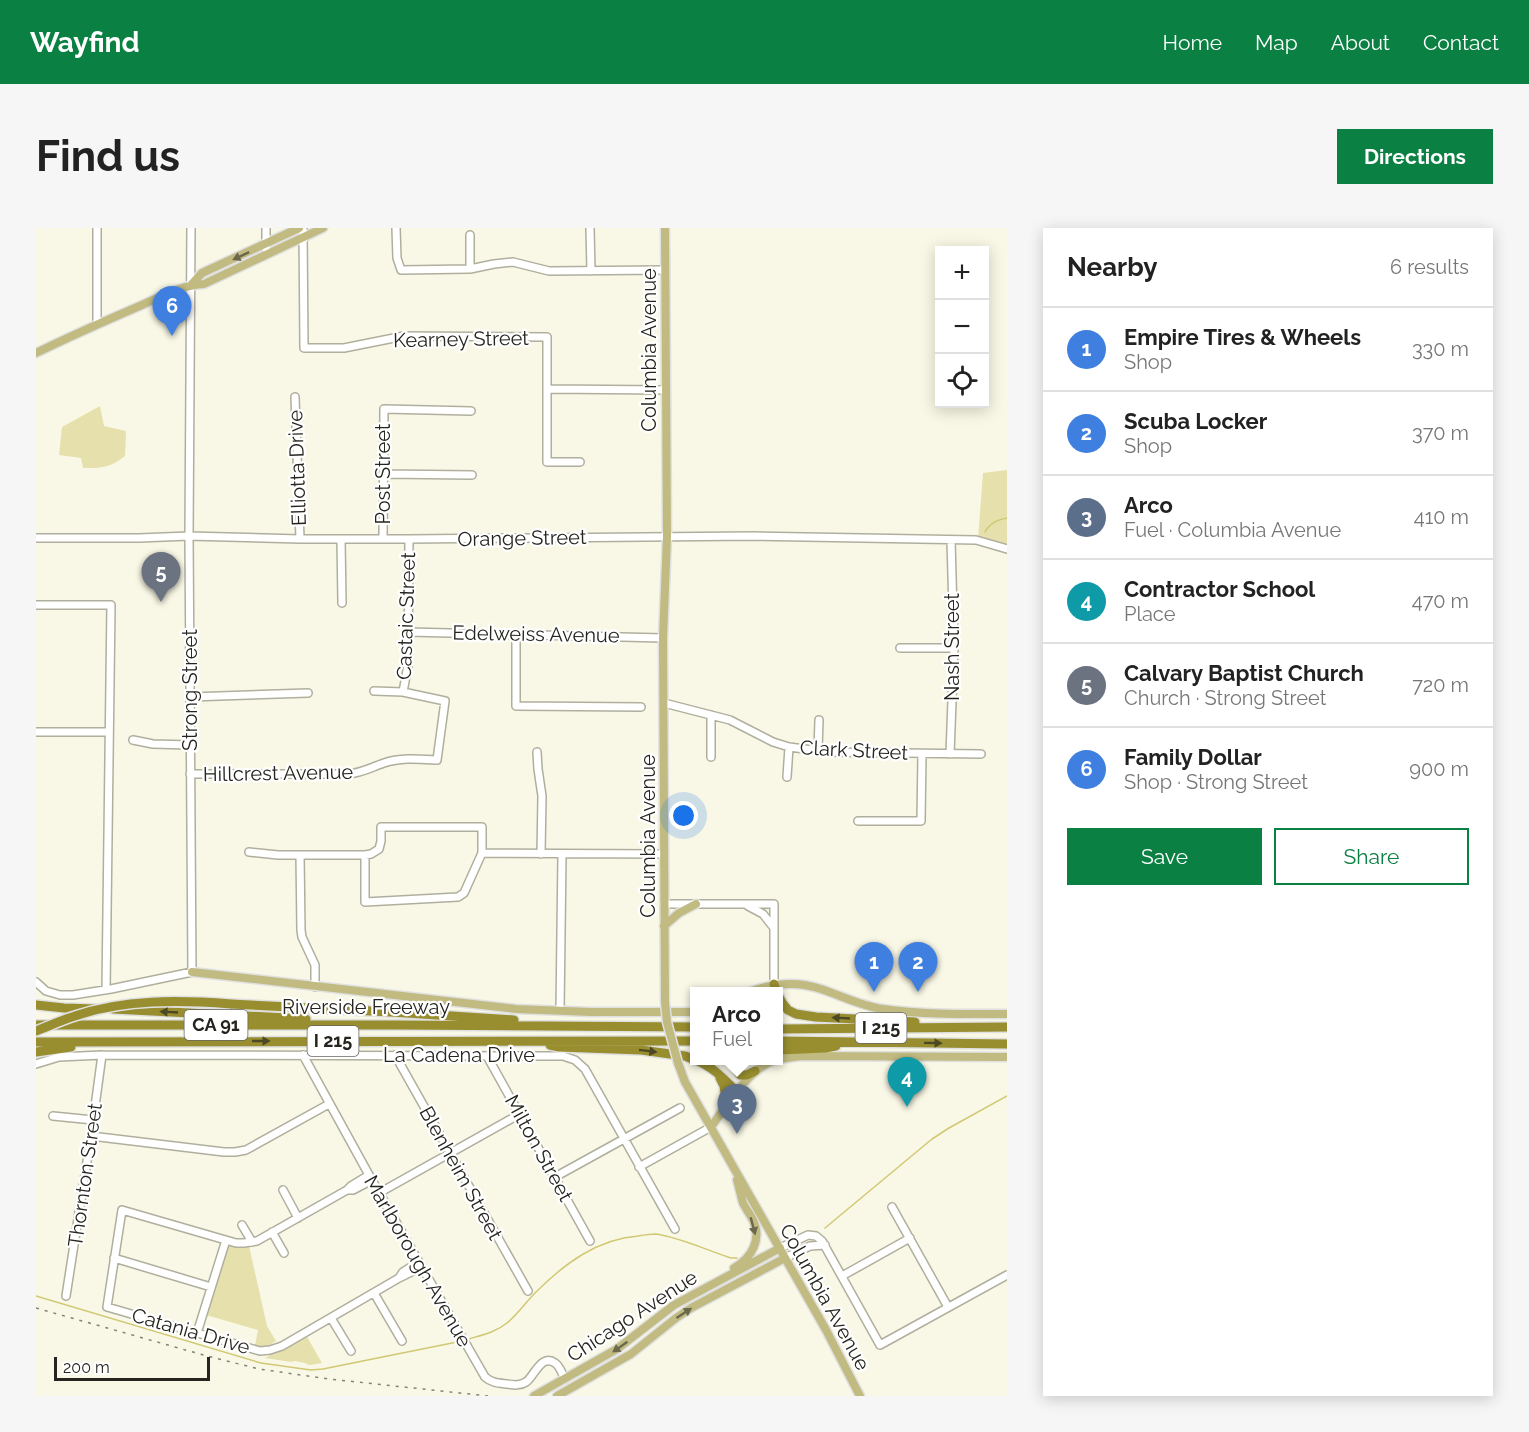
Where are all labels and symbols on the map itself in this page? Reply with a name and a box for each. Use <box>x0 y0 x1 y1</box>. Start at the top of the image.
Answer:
one-way arrow <box>233 251 250 260</box>
street label: Columbia Avenue <box>637 268 661 432</box>
pin: 6 <box>152 286 192 336</box>
street label: Kearney Street <box>393 326 529 352</box>
street label: Elliotta Drive <box>283 409 311 527</box>
street label: Post Street <box>371 423 395 525</box>
street label: Orange Street <box>457 525 587 551</box>
street label: Castaic Street <box>392 551 420 680</box>
pin: 5 <box>142 552 180 602</box>
street label: Nash Street <box>940 593 964 701</box>
street label: Edelweiss Avenue <box>452 621 620 647</box>
street label: Strong Street <box>178 629 202 751</box>
street label: Clark Street <box>799 735 909 765</box>
street label: Columbia Avenue <box>636 754 660 918</box>
street label: Hillcrest Avenue <box>203 760 354 786</box>
your location <box>669 801 698 830</box>
pin: 1 <box>854 942 894 992</box>
pin: 2 <box>898 942 938 992</box>
street label: Riverside Freeway <box>282 995 450 1019</box>
one-way arrow <box>160 1007 179 1016</box>
road number: CA 91 <box>184 1010 248 1040</box>
road number: I 215 <box>856 1013 906 1043</box>
one-way arrow <box>831 1014 850 1023</box>
road number: I 215 <box>308 1026 358 1056</box>
one-way arrow <box>251 1036 270 1046</box>
one-way arrow <box>924 1038 943 1048</box>
street label: La Cadena Drive <box>383 1043 535 1067</box>
one-way arrow <box>639 1047 658 1056</box>
pin: 4 <box>888 1058 926 1107</box>
pin: 3 <box>718 1084 756 1134</box>
street label: Milton Street <box>500 1091 578 1206</box>
street label: Thornton Street <box>63 1101 107 1248</box>
street label: Blenheim Street <box>414 1102 508 1244</box>
street label: Marlborough Avenue <box>359 1171 477 1351</box>
one-way arrow <box>749 1217 759 1235</box>
street label: Columbia Avenue <box>775 1220 875 1375</box>
street label: Chicago Avenue <box>562 1265 702 1367</box>
street label: Catania Drive <box>129 1303 253 1359</box>
one-way arrow <box>676 1307 692 1318</box>
one-way arrow <box>612 1341 628 1352</box>
scale bar <box>54 1354 210 1382</box>

